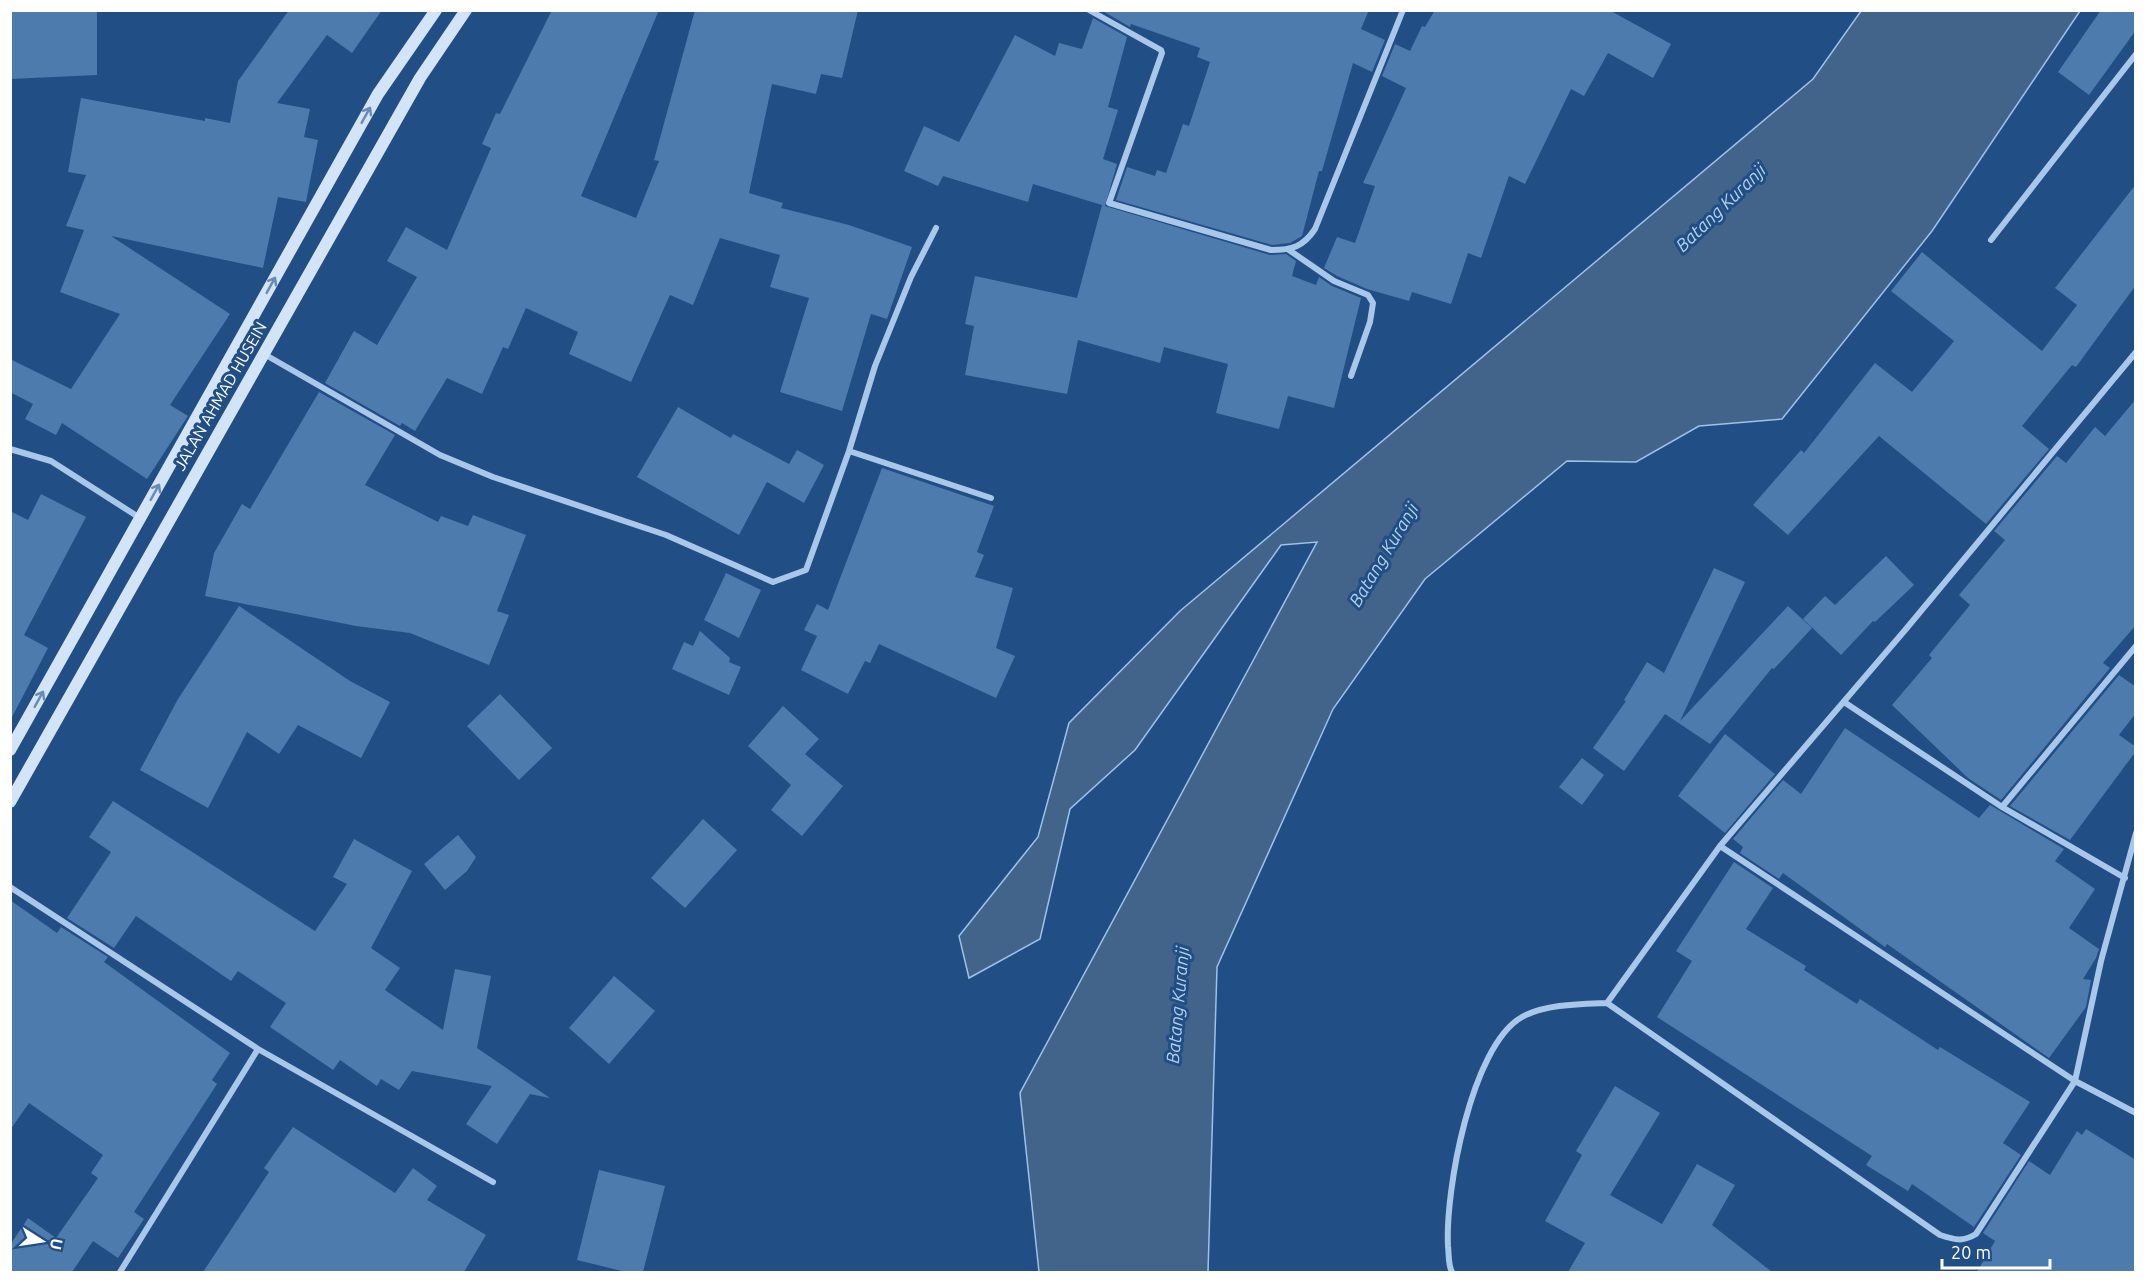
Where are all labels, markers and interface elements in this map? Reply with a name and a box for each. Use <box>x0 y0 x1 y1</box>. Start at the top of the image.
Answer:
one-way arrow <box>360 107 372 124</box>
water label: Batang Kuranji <box>1671 159 1770 255</box>
one-way arrow <box>265 277 277 294</box>
street label: JALAN AHMAD HUSEIN <box>170 319 270 473</box>
one-way arrow <box>149 484 161 501</box>
water label: Batang Kuranji <box>1344 499 1422 610</box>
one-way arrow <box>33 691 45 708</box>
water label: Batang Kuranji <box>1162 945 1192 1064</box>
north arrow <box>12 1211 72 1271</box>
scale bar <box>1942 1232 2050 1270</box>
text: U <box>47 1237 67 1251</box>
text: 20 m <box>1951 1242 1991 1262</box>

